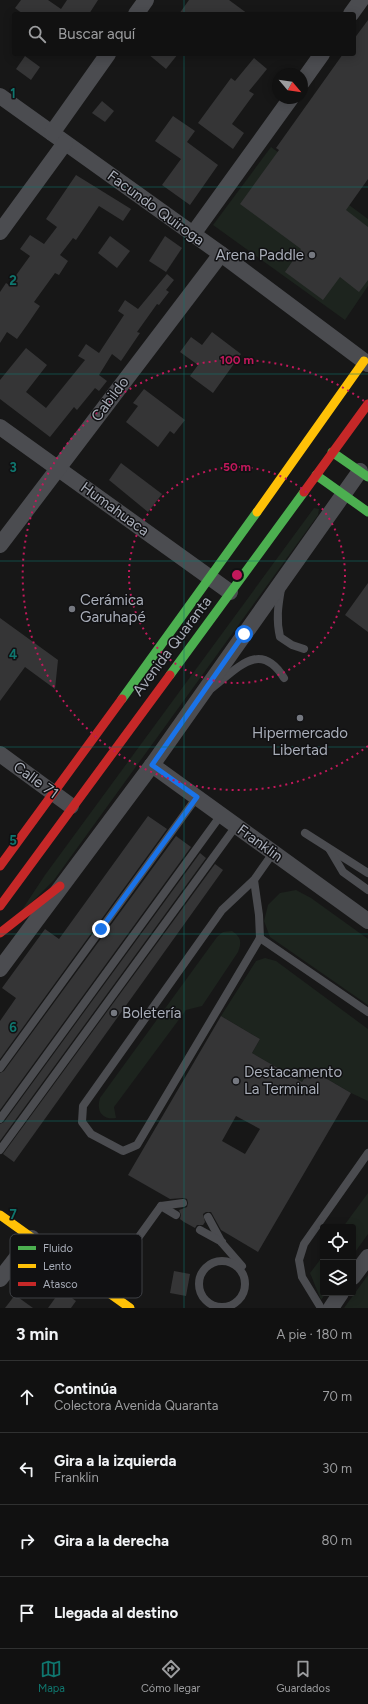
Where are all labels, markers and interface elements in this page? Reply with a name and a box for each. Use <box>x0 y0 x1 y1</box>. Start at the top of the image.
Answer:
search box <box>12 12 356 56</box>
icon: search <box>26 23 48 45</box>
text: Buscar aquí <box>58 25 135 43</box>
north arrow <box>272 68 308 104</box>
text: 1 <box>10 86 16 101</box>
street label: Facundo Quiroga <box>104 167 208 249</box>
place label: Arena Paddle <box>216 246 304 264</box>
marker: Arena Paddle <box>307 250 317 260</box>
text: 2 <box>9 273 17 288</box>
text: 100 m <box>220 353 254 367</box>
street label: Cabildo <box>87 373 133 425</box>
text: 3 <box>9 460 17 475</box>
text: 50 m <box>223 460 251 474</box>
street label: Humahuaca <box>77 478 153 540</box>
centre of rings <box>230 568 244 582</box>
place label: Cerámica Garuhapé <box>80 591 146 626</box>
street label: Avenida Quaranta <box>129 593 215 699</box>
marker: Cerámica Garuhapé <box>67 604 77 614</box>
route start <box>235 625 253 643</box>
text: 4 <box>9 647 17 662</box>
marker: Hipermercado Libertad <box>295 713 305 723</box>
place label: Hipermercado Libertad <box>252 724 348 759</box>
street label: Calle 71 <box>10 758 62 802</box>
street label: Franklin <box>234 821 286 865</box>
text: 5 <box>9 833 17 848</box>
route end <box>92 920 110 938</box>
place label: Boletería <box>122 1004 181 1022</box>
marker: Boletería <box>109 1008 119 1018</box>
text: 6 <box>9 1020 17 1035</box>
place label: Destacamento La Terminal <box>244 1063 343 1098</box>
marker: Destacamento La Terminal <box>231 1076 241 1086</box>
text: 7 <box>9 1207 17 1222</box>
map controls <box>320 1224 356 1296</box>
button: locate <box>320 1224 356 1260</box>
legend <box>10 1234 142 1298</box>
text: Fluido <box>43 1242 73 1255</box>
text: Lento <box>43 1260 71 1273</box>
button: layers <box>320 1260 356 1296</box>
text: Atasco <box>43 1278 78 1291</box>
text: 3 min <box>16 1324 58 1344</box>
text: A pie · 180 m <box>277 1327 352 1342</box>
text: Continúa <box>54 1380 117 1398</box>
icon: ahead <box>16 1386 38 1408</box>
text: 70 m <box>322 1389 352 1404</box>
text: Colectora Avenida Quaranta <box>54 1398 218 1413</box>
text: Gira a la izquierda <box>54 1452 176 1470</box>
icon: left <box>16 1458 38 1480</box>
text: 30 m <box>322 1461 352 1476</box>
text: Franklin <box>54 1470 99 1485</box>
icon: right <box>16 1530 38 1552</box>
text: Gira a la derecha <box>54 1532 169 1550</box>
text: 80 m <box>321 1533 352 1548</box>
icon: arrive <box>16 1602 38 1624</box>
text: Llegada al destino <box>54 1604 178 1622</box>
tab: Mapa <box>38 1658 65 1695</box>
tab: Cómo llegar <box>141 1658 200 1695</box>
tab: Guardados <box>276 1658 330 1695</box>

